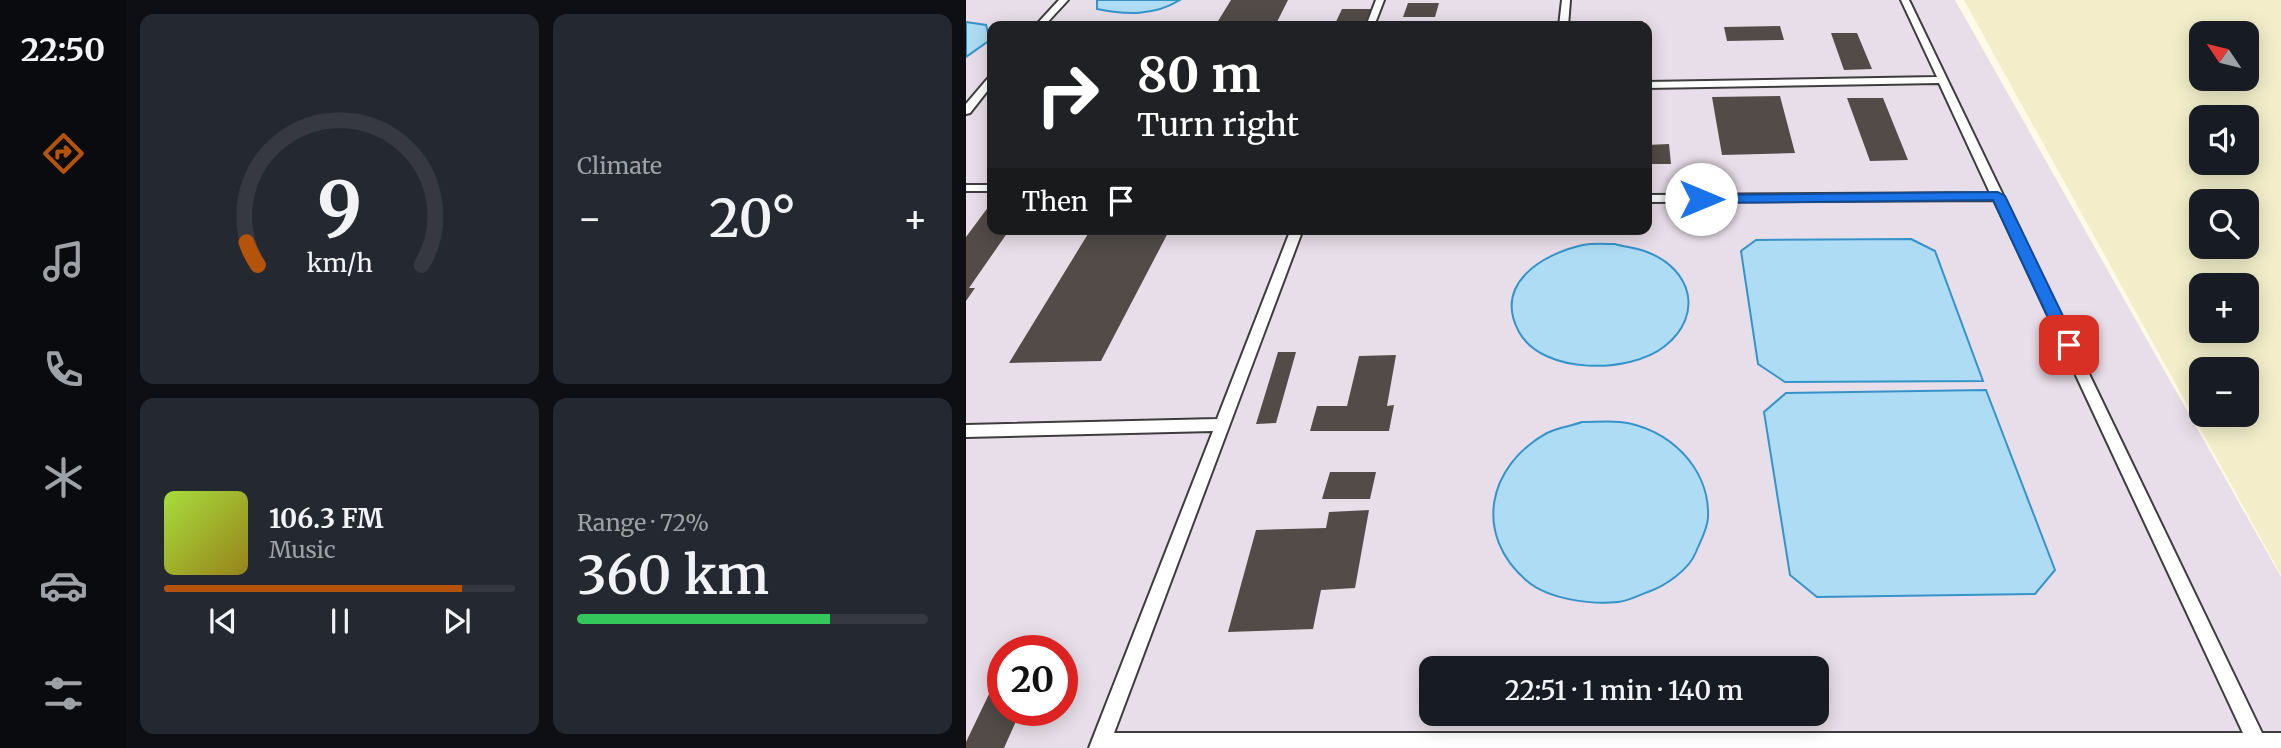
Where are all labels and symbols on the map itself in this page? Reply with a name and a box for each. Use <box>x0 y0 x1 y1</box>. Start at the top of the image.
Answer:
north arrow <box>2189 21 2259 91</box>
position arrow <box>1664 162 1738 236</box>
pin <box>2039 315 2099 375</box>
speed limit sign: 20 <box>987 635 1078 726</box>

